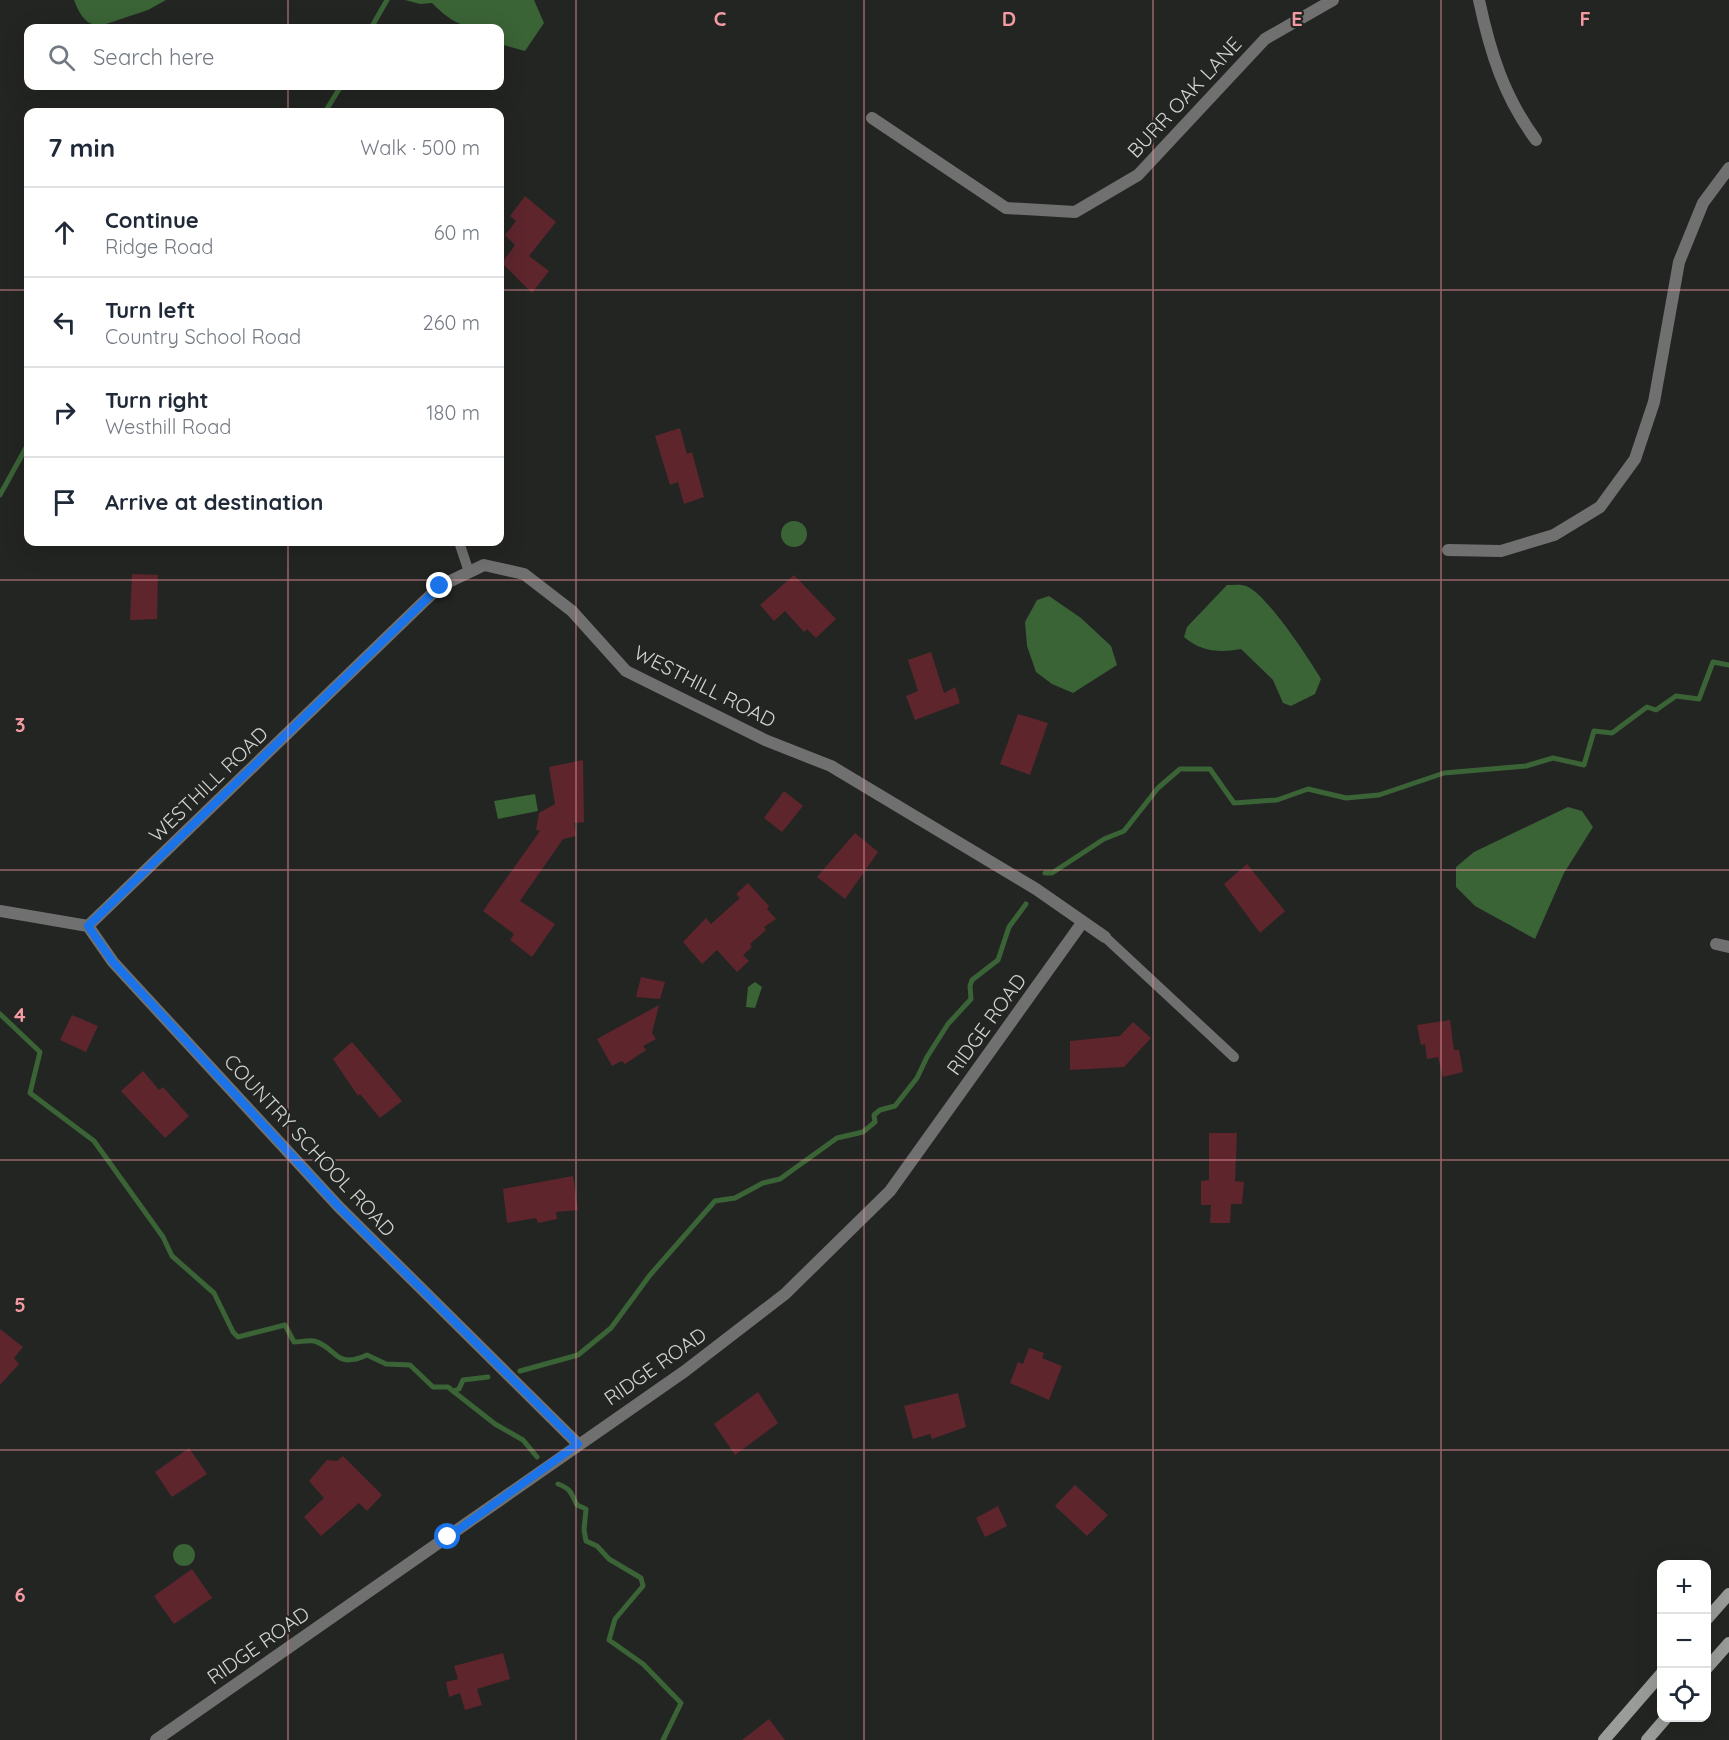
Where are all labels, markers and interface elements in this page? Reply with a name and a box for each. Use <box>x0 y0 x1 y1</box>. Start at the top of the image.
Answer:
text: C <box>714 6 727 31</box>
text: D <box>1002 6 1016 31</box>
text: E <box>1291 6 1303 31</box>
text: F <box>1579 6 1591 31</box>
search box <box>24 24 504 90</box>
street label: BURR OAK LANE <box>1122 31 1246 163</box>
icon: search <box>45 41 78 74</box>
text: Search here <box>93 43 214 71</box>
text: 7 min <box>48 131 115 164</box>
text: Walk · 500 m <box>360 135 480 160</box>
text: Continue <box>105 206 199 234</box>
icon: ahead <box>48 216 81 249</box>
text: 60 m <box>434 220 480 245</box>
text: Ridge Road <box>105 234 213 259</box>
text: Turn left <box>105 296 195 324</box>
icon: left <box>48 306 81 339</box>
text: 260 m <box>423 310 480 335</box>
text: Country School Road <box>105 324 301 349</box>
text: Turn right <box>105 386 209 414</box>
icon: right <box>48 396 81 429</box>
text: 180 m <box>426 400 480 425</box>
text: Westhill Road <box>105 414 231 439</box>
icon: arrive <box>48 486 81 519</box>
text: Arrive at destination <box>105 488 323 516</box>
route end <box>426 572 452 598</box>
street label: WESTHILL ROAD <box>630 639 780 733</box>
text: 3 <box>15 712 25 737</box>
street label: WESTHILL ROAD <box>143 721 273 847</box>
street label: RIDGE ROAD <box>941 968 1031 1080</box>
text: 4 <box>14 1002 26 1027</box>
street label: COUNTRY SCHOOL ROAD <box>219 1049 401 1241</box>
text: 5 <box>14 1292 26 1317</box>
street label: RIDGE ROAD <box>599 1322 711 1410</box>
route start <box>434 1523 460 1549</box>
map controls <box>1657 1560 1711 1722</box>
button: + <box>1657 1560 1711 1614</box>
text: 6 <box>14 1582 26 1607</box>
street label: RIDGE ROAD <box>202 1601 314 1689</box>
button: − <box>1657 1614 1711 1668</box>
button: locate <box>1657 1668 1711 1722</box>

